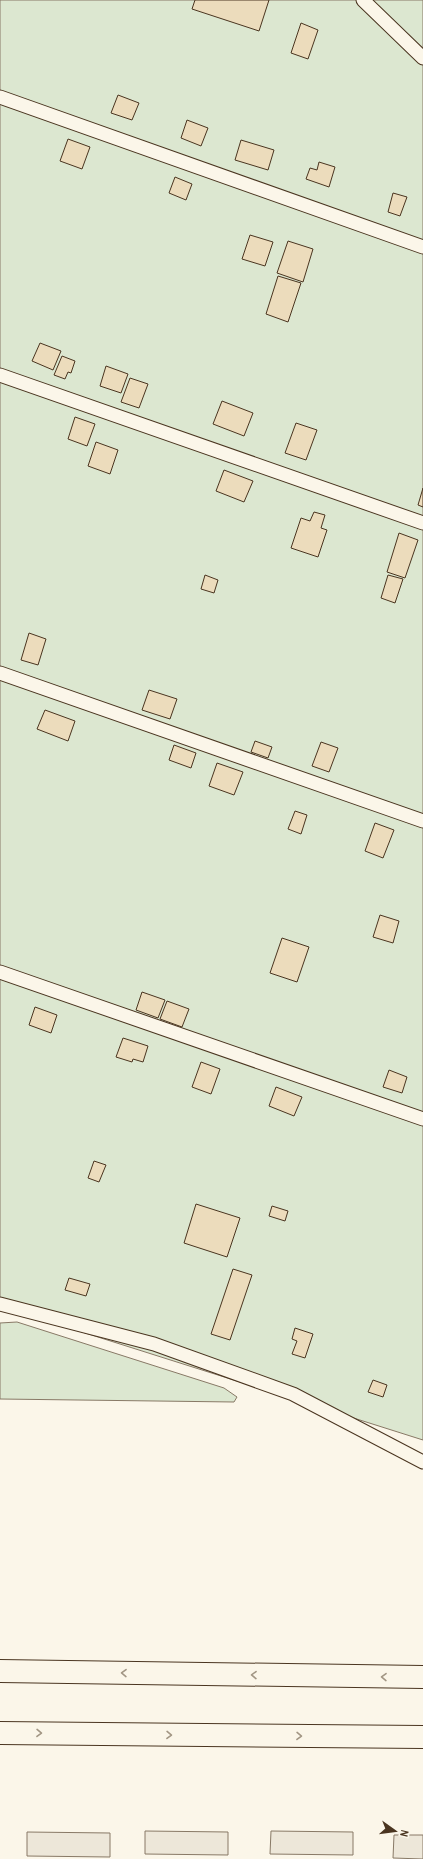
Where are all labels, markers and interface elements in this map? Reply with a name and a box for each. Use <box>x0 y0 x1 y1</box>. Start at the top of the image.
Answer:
one-way arrow <box>121 1669 127 1677</box>
one-way arrow <box>251 1671 257 1679</box>
one-way arrow <box>381 1673 387 1681</box>
one-way arrow <box>36 1729 42 1738</box>
one-way arrow <box>166 1731 172 1739</box>
one-way arrow <box>296 1732 302 1740</box>
north arrow <box>375 1811 415 1851</box>
text: N <box>397 1829 412 1838</box>

